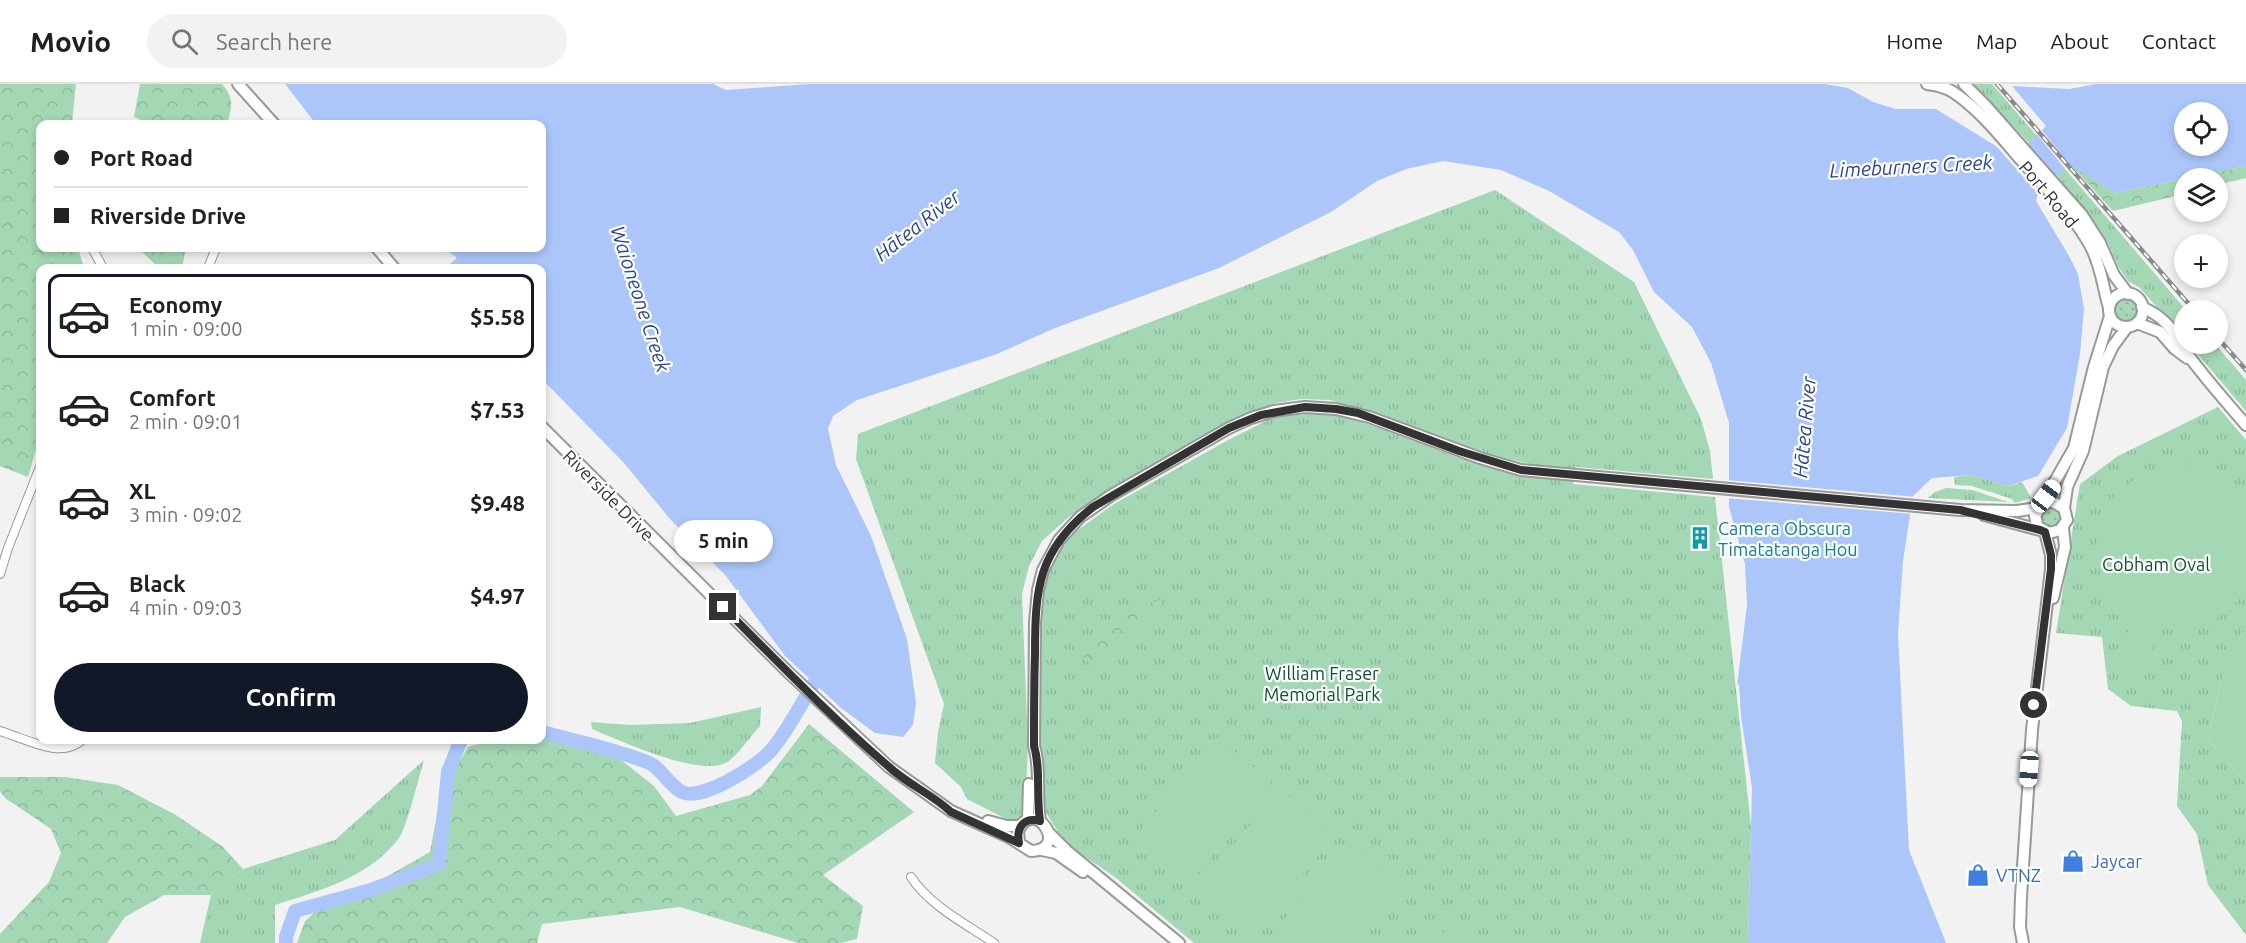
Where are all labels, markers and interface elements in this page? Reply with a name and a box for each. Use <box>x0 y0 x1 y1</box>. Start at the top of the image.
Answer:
search box <box>147 14 567 68</box>
icon: search <box>168 25 201 58</box>
text: Movio <box>30 26 111 57</box>
text: Search here <box>216 29 332 54</box>
text: Home <box>1886 29 1943 53</box>
text: Map <box>1976 29 2017 53</box>
text: About <box>2050 29 2109 53</box>
text: Contact <box>2142 29 2216 53</box>
map controls <box>2174 102 2228 354</box>
button: locate <box>2174 102 2228 156</box>
text: Port Road <box>90 145 193 170</box>
water label: Limeburners Creek <box>1829 150 1994 182</box>
street label: Port Road <box>2015 157 2083 231</box>
button: layers <box>2174 168 2228 222</box>
water label: Hātea River <box>870 184 965 265</box>
text: Riverside Drive <box>90 203 246 228</box>
water label: Waioneone Creek <box>606 223 676 376</box>
button: + <box>2174 234 2228 288</box>
icon: car <box>57 289 111 343</box>
text: Economy <box>129 292 222 317</box>
button: − <box>2174 300 2228 354</box>
text: $5.58 <box>470 304 525 329</box>
text: 1 min · 09:00 <box>129 317 243 340</box>
water label: Hātea River <box>1788 374 1820 479</box>
icon: car <box>57 382 111 436</box>
text: Comfort <box>129 385 216 410</box>
text: $7.53 <box>470 397 525 422</box>
text: 2 min · 09:01 <box>129 410 243 433</box>
street label: Riverside Drive <box>559 445 659 545</box>
icon: car <box>57 475 111 529</box>
car <box>2028 476 2064 516</box>
text: XL <box>129 478 156 503</box>
text: $9.48 <box>470 490 525 515</box>
text: 3 min · 09:02 <box>129 503 243 526</box>
place label: Camera Obscura Timatatanga Hou <box>1718 518 1858 559</box>
callout: 5 min <box>674 520 772 562</box>
building icon: Camera Obscura Timatatanga Hou <box>1687 525 1713 551</box>
text: 5 min <box>698 529 749 552</box>
park label: Cobham Oval <box>2102 554 2210 574</box>
icon: car <box>57 568 111 622</box>
text: Black <box>129 571 186 596</box>
text: $4.97 <box>470 583 525 608</box>
route end <box>709 593 736 620</box>
text: 4 min · 09:03 <box>129 596 243 619</box>
button: Confirm <box>54 663 528 732</box>
park label: William Fraser Memorial Park <box>1264 663 1380 704</box>
route start <box>2020 691 2047 718</box>
car <box>2019 750 2039 788</box>
shop icon: Jaycar <box>2060 848 2086 874</box>
place label: Jaycar <box>2091 851 2142 871</box>
shop icon: VTNZ <box>1965 862 1991 888</box>
place label: VTNZ <box>1996 865 2041 885</box>

